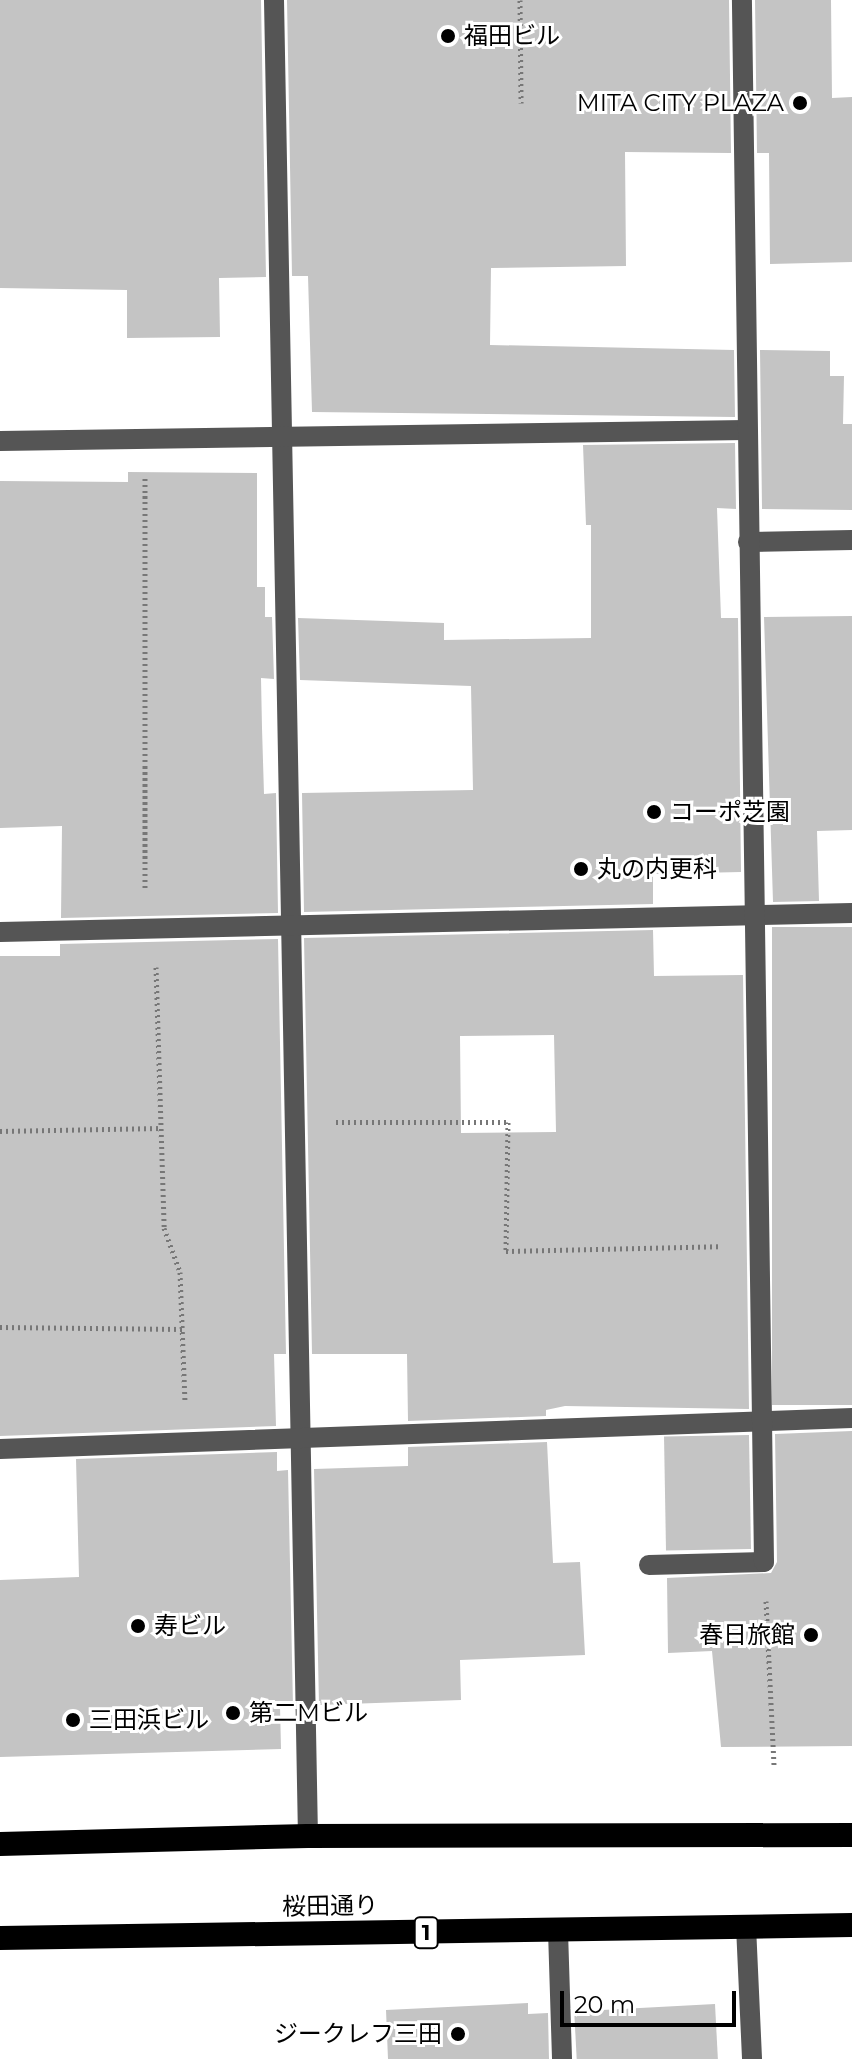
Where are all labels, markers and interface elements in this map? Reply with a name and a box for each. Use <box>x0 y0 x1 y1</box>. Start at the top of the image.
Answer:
place label: 福田ビル <box>464 22 560 50</box>
marker: 福田ビル <box>439 27 457 45</box>
place label: MITA CITY PLAZA <box>577 89 784 117</box>
marker: MITA CITY PLAZA <box>791 94 809 112</box>
place label: コーポ芝園 <box>670 798 790 826</box>
marker: コーポ芝園 <box>645 803 663 821</box>
place label: 丸の内更科 <box>597 855 717 883</box>
marker: 丸の内更科 <box>572 860 590 878</box>
place label: 寿ビル <box>154 1612 226 1640</box>
marker: 寿ビル <box>129 1617 147 1635</box>
place label: 春日旅館 <box>699 1621 795 1649</box>
marker: 春日旅館 <box>802 1626 820 1644</box>
place label: 第二Mビル <box>249 1699 368 1727</box>
marker: 第二Mビル <box>224 1704 242 1722</box>
place label: 三田浜ビル <box>89 1706 209 1734</box>
marker: 三田浜ビル <box>64 1711 82 1729</box>
street label: 桜田通り <box>282 1891 378 1921</box>
road number: 1 <box>412 1915 440 1951</box>
scale bar <box>564 1975 740 2025</box>
text: 20 m <box>574 1990 635 2019</box>
place label: ジークレフ三田 <box>274 2020 442 2048</box>
marker: ジークレフ三田 <box>449 2025 467 2043</box>

